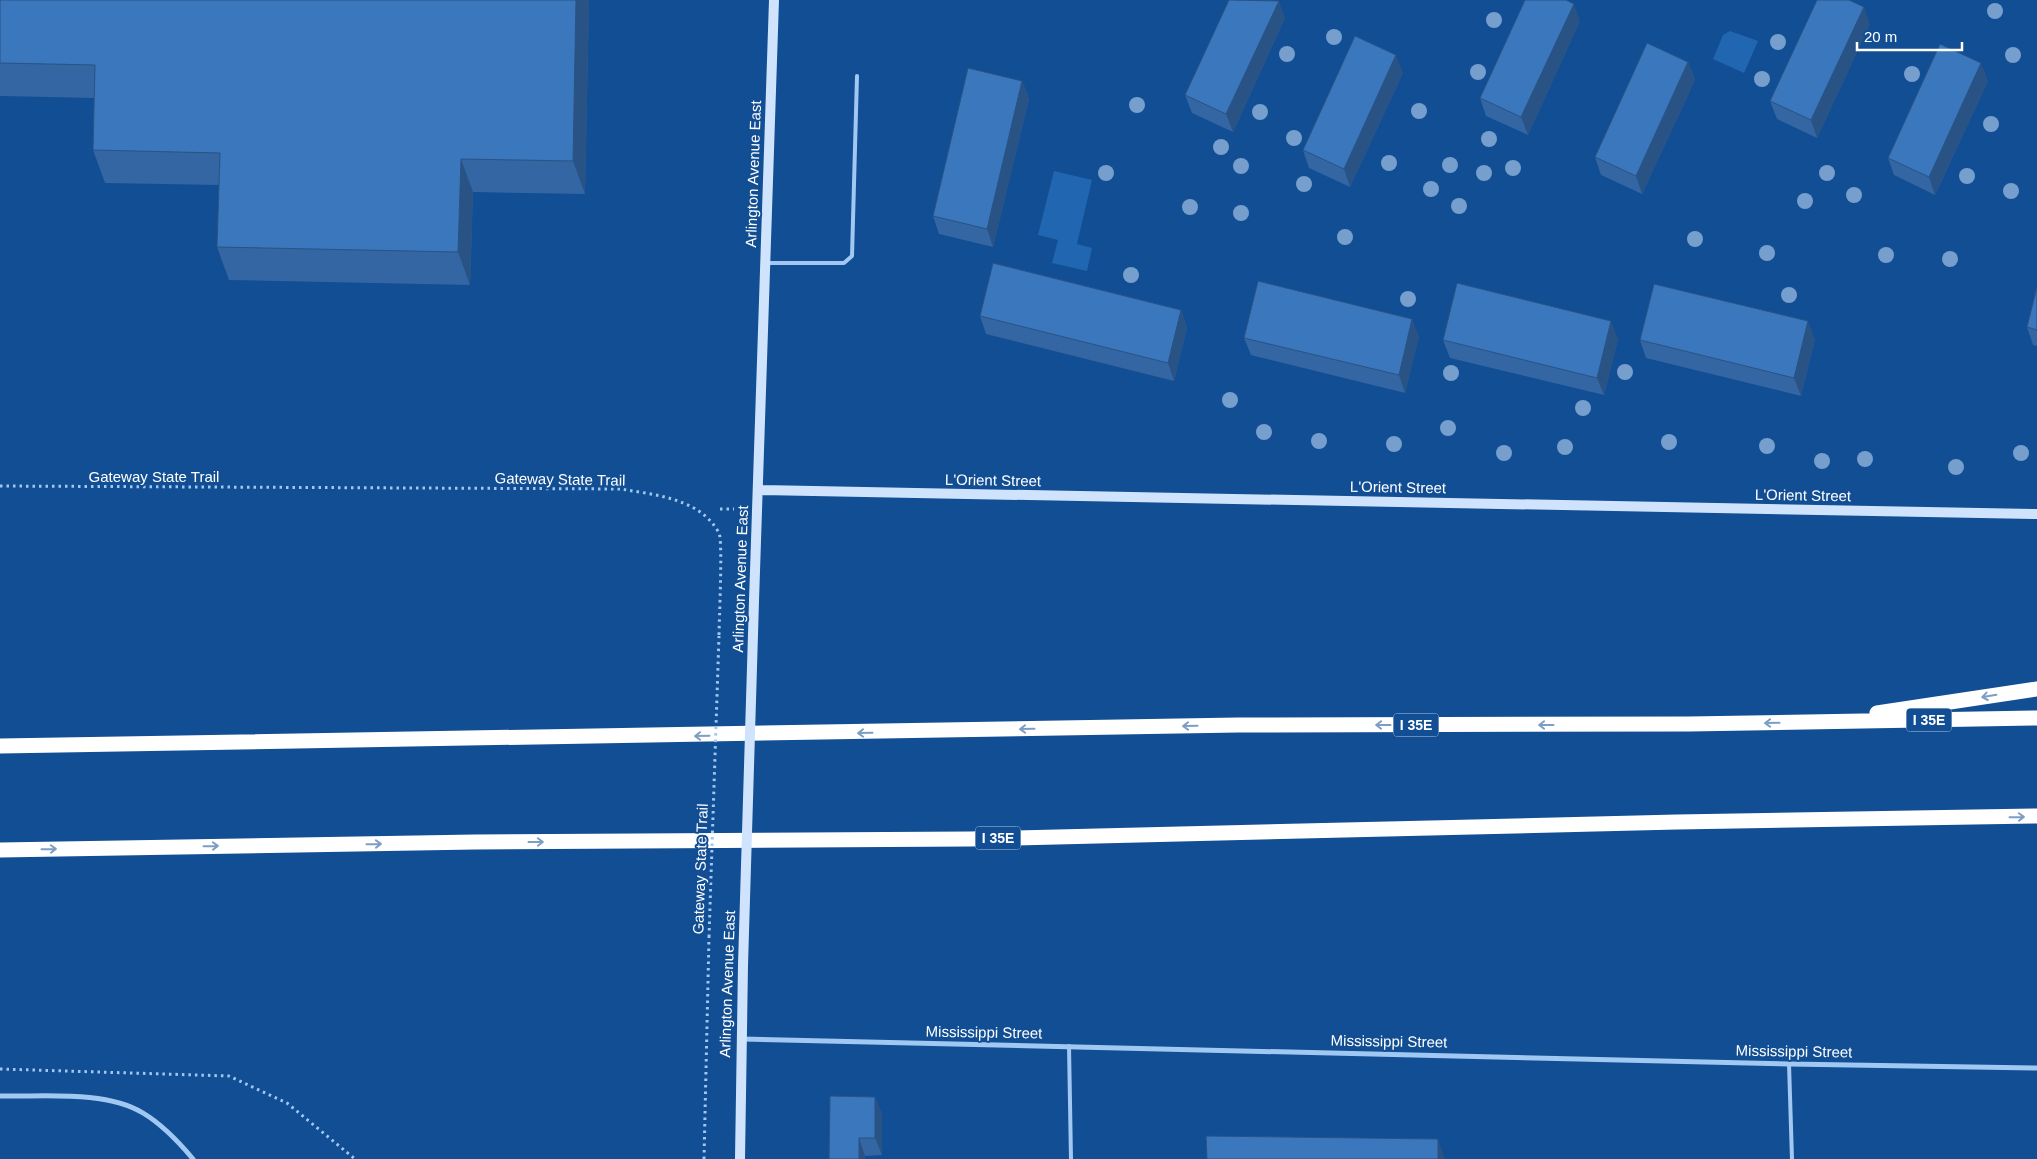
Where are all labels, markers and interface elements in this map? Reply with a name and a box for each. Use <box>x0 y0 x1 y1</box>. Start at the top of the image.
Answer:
scale bar <box>1857 20 1962 52</box>
text: 20 m <box>1864 28 1897 45</box>
street label: Arlington Avenue East <box>742 99 764 248</box>
street label: Gateway State Trail <box>89 468 219 485</box>
street label: Gateway State Trail <box>494 469 626 489</box>
street label: L'Orient Street <box>945 471 1042 489</box>
street label: L'Orient Street <box>1350 478 1447 496</box>
street label: L'Orient Street <box>1755 486 1852 504</box>
street label: Arlington Avenue East <box>729 504 751 653</box>
one-way arrow <box>1981 691 1997 701</box>
road number: I 35E <box>1906 708 1952 732</box>
road number: I 35E <box>1394 714 1438 736</box>
one-way arrow <box>1765 718 1781 728</box>
one-way arrow <box>1376 720 1392 730</box>
one-way arrow <box>1538 720 1554 730</box>
one-way arrow <box>1182 722 1198 731</box>
one-way arrow <box>1019 725 1035 734</box>
one-way arrow <box>857 728 873 737</box>
one-way arrow <box>695 731 711 740</box>
street label: Gateway State Trail <box>689 803 711 935</box>
one-way arrow <box>2008 812 2025 822</box>
road number: I 35E <box>976 826 1020 850</box>
one-way arrow <box>528 837 544 847</box>
one-way arrow <box>365 839 381 849</box>
one-way arrow <box>202 841 219 851</box>
one-way arrow <box>40 844 56 854</box>
street label: Arlington Avenue East <box>716 909 738 1058</box>
street label: Mississippi Street <box>926 1022 1043 1042</box>
street label: Mississippi Street <box>1331 1031 1448 1051</box>
street label: Mississippi Street <box>1736 1041 1853 1061</box>

